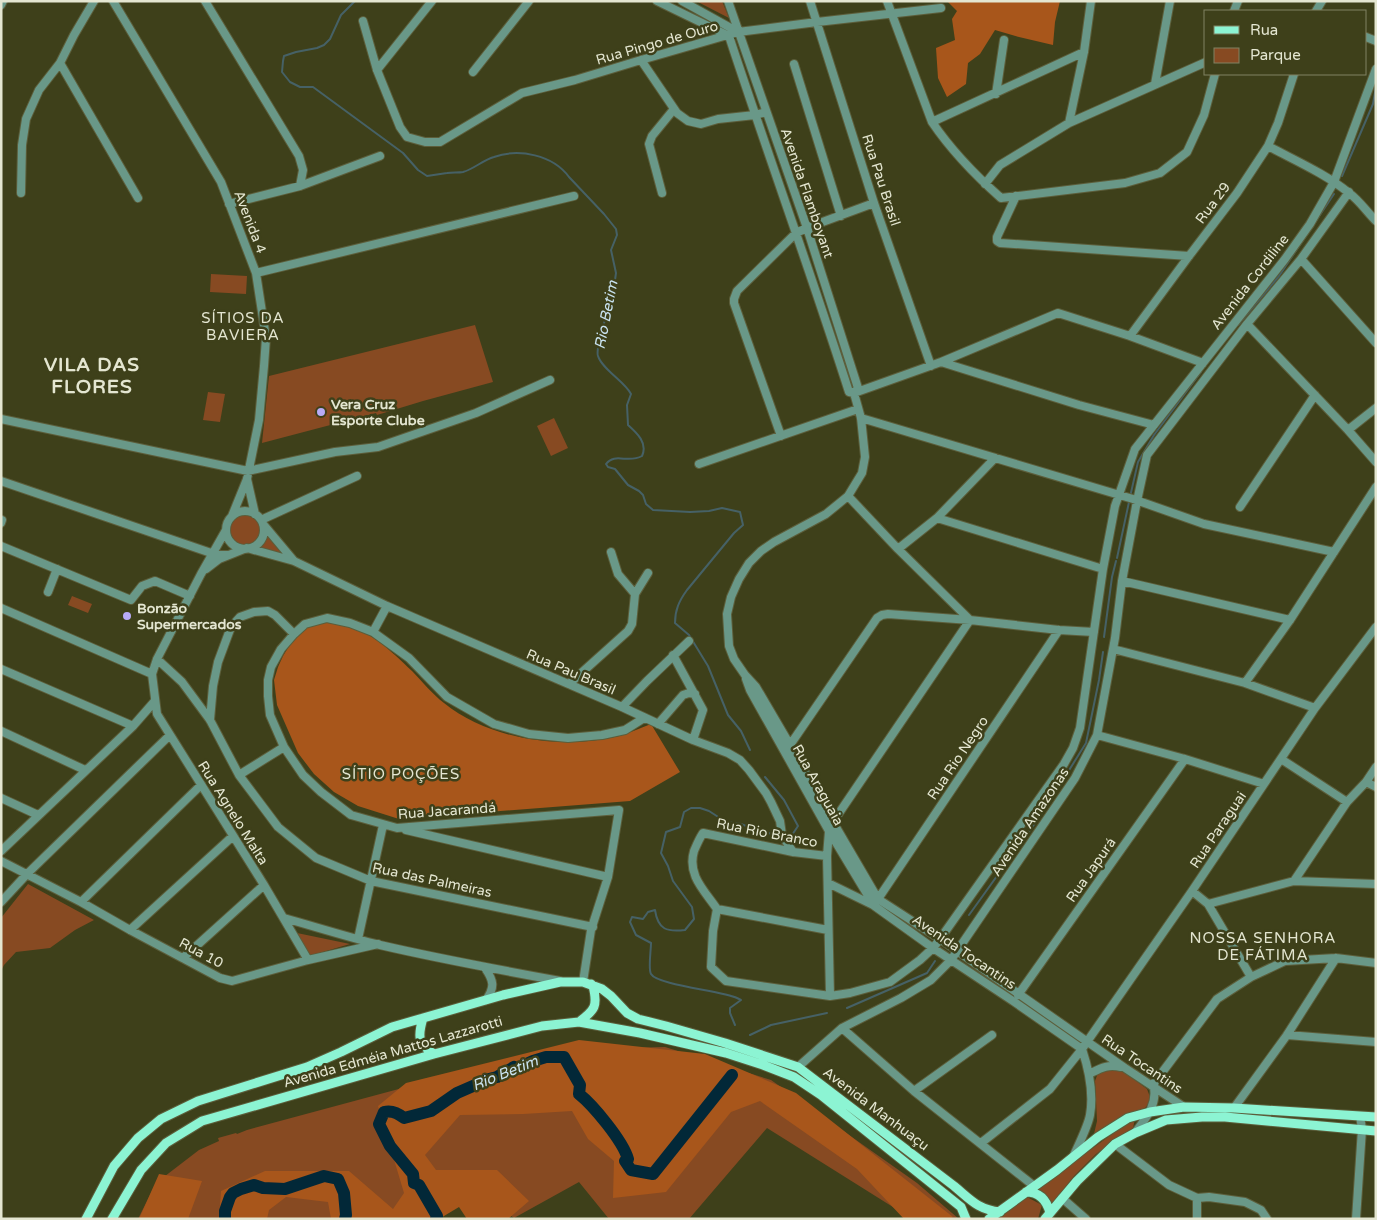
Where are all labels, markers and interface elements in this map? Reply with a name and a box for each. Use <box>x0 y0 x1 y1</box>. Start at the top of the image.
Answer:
legend <box>1204 10 1367 75</box>
street label: Rua Pingo de Ouro <box>594 17 720 69</box>
text: Rua <box>1250 21 1278 39</box>
text: Parque <box>1250 46 1301 64</box>
street label: Avenida Flamboyant <box>777 126 837 261</box>
street label: Rua Pau Brasil <box>858 132 904 228</box>
street label: Rua 29 <box>1192 179 1234 227</box>
street label: Avenida 4 <box>230 188 270 256</box>
street label: Avenida Cordiline <box>1207 231 1293 333</box>
water label: Rio Betim <box>591 278 622 351</box>
district label: SÍTIOS DA BAVIERA <box>201 309 285 344</box>
district label: VILA DAS FLORES <box>44 354 140 398</box>
place label: Vera Cruz Esporte Clube <box>331 396 425 429</box>
marker: Vera Cruz Esporte Clube <box>315 406 327 418</box>
place label: Bonzão Supermercados <box>137 600 242 633</box>
marker: Bonzão Supermercados <box>121 610 133 622</box>
street label: Rua Pau Brasil <box>524 646 618 698</box>
street label: Rua Rio Negro <box>924 713 992 803</box>
street label: Rua Araguaia <box>789 741 847 829</box>
street label: Rua Agnelo Malta <box>194 758 272 868</box>
street label: Avenida Amazonas <box>987 764 1073 879</box>
district label: SÍTIO POÇÕES <box>342 765 460 783</box>
street label: Rua Paraguai <box>1186 788 1250 872</box>
street label: Rua Jacarandá <box>397 799 497 823</box>
street label: Rua Rio Branco <box>715 815 819 851</box>
street label: Rua Japurá <box>1063 834 1119 906</box>
street label: Rua das Palmeiras <box>371 859 494 901</box>
street label: Avenida Tocantins <box>909 911 1019 993</box>
district label: NOSSA SENHORA DE FÁTIMA <box>1189 929 1337 964</box>
street label: Rua 10 <box>176 934 226 972</box>
street label: Avenida Edméia Mattos Lazzarotti <box>282 1013 504 1091</box>
street label: Rua Tocantins <box>1098 1031 1186 1097</box>
water label: Rio Betim <box>469 1051 542 1094</box>
street label: Avenida Manhuaçu <box>820 1064 932 1154</box>

